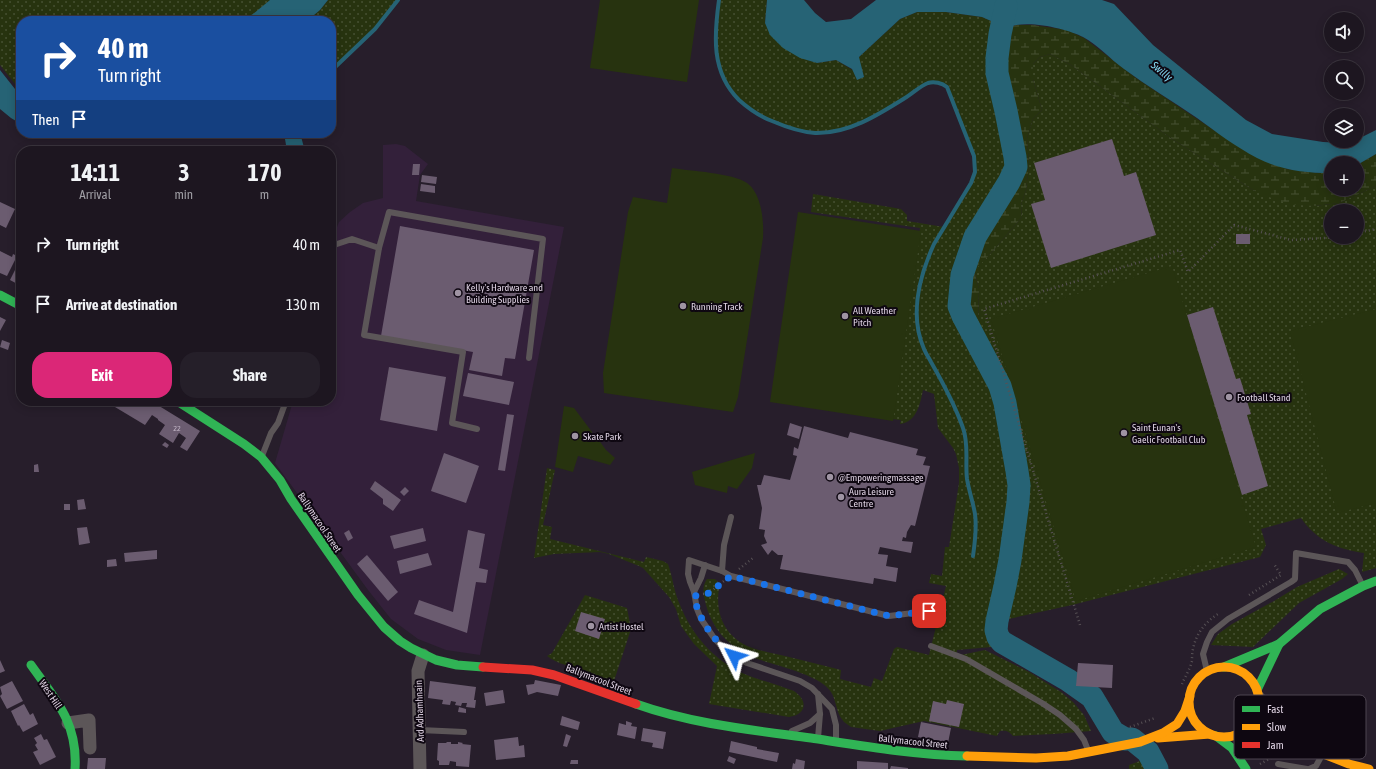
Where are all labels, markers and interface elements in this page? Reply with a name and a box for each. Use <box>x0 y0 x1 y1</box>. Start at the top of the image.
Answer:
map controls <box>1324 12 1364 244</box>
button: sound <box>1324 12 1364 52</box>
icon: right <box>32 32 84 84</box>
text: 40 m <box>98 32 148 64</box>
water label: Swilly <box>1148 58 1175 84</box>
button: search <box>1324 60 1364 100</box>
text: Turn right <box>98 65 161 86</box>
icon: arrive <box>68 108 90 130</box>
button: layers <box>1324 108 1364 148</box>
text: Then <box>32 111 60 128</box>
button: + <box>1324 156 1364 196</box>
text: 14:11 <box>71 159 120 186</box>
text: 3 <box>178 159 189 186</box>
text: 170 <box>248 159 281 186</box>
text: Arrival <box>79 187 111 202</box>
text: min <box>174 187 193 202</box>
text: m <box>260 187 269 202</box>
button: − <box>1324 204 1364 244</box>
icon: right <box>32 233 54 255</box>
text: Turn right <box>66 236 119 253</box>
text: 40 m <box>293 236 320 253</box>
place label: Kelly's Hardware and Building Supplies <box>466 282 543 305</box>
marker: Kelly's Hardware and Building Supplies <box>453 288 463 298</box>
icon: arrive <box>32 293 54 315</box>
text: Arrive at destination <box>66 296 177 313</box>
text: 130 m <box>286 296 320 313</box>
marker: Running Track <box>678 301 688 311</box>
place label: Running Track <box>691 301 743 312</box>
place label: All Weather Pitch <box>853 305 897 328</box>
marker: All Weather Pitch <box>840 311 850 321</box>
button: Exit <box>32 352 172 398</box>
button: Share <box>180 352 320 398</box>
marker: Football Stand <box>1224 392 1234 402</box>
place label: Football Stand <box>1237 392 1291 403</box>
place label: Saint Eunan's Gaelic Football Club <box>1132 422 1206 445</box>
house number: 22 <box>173 424 181 433</box>
marker: Saint Eunan's Gaelic Football Club <box>1119 428 1129 438</box>
marker: Skate Park <box>570 431 580 441</box>
place label: Skate Park <box>583 431 622 442</box>
marker: @Empoweringmassage <box>825 472 835 482</box>
place label: @Empoweringmassage <box>838 472 924 483</box>
place label: Aura Leisure Centre <box>849 486 895 509</box>
street label: Ballymacool Street <box>296 490 344 554</box>
marker: Aura Leisure Centre <box>836 492 846 502</box>
pin <box>912 594 946 628</box>
icon: arrive <box>918 600 940 622</box>
marker: Artist Hostel <box>586 621 596 631</box>
place label: Artist Hostel <box>599 621 644 632</box>
position arrow <box>713 635 755 677</box>
street label: Ballymacool Street <box>564 662 633 697</box>
street label: West Hill <box>37 678 64 711</box>
street label: Ard Adhamhnain <box>413 680 426 742</box>
legend <box>1234 695 1366 759</box>
text: Fast <box>1267 703 1283 715</box>
text: Slow <box>1267 721 1286 733</box>
street label: Ballymacool Street <box>878 732 948 751</box>
text: Jam <box>1267 739 1284 751</box>

